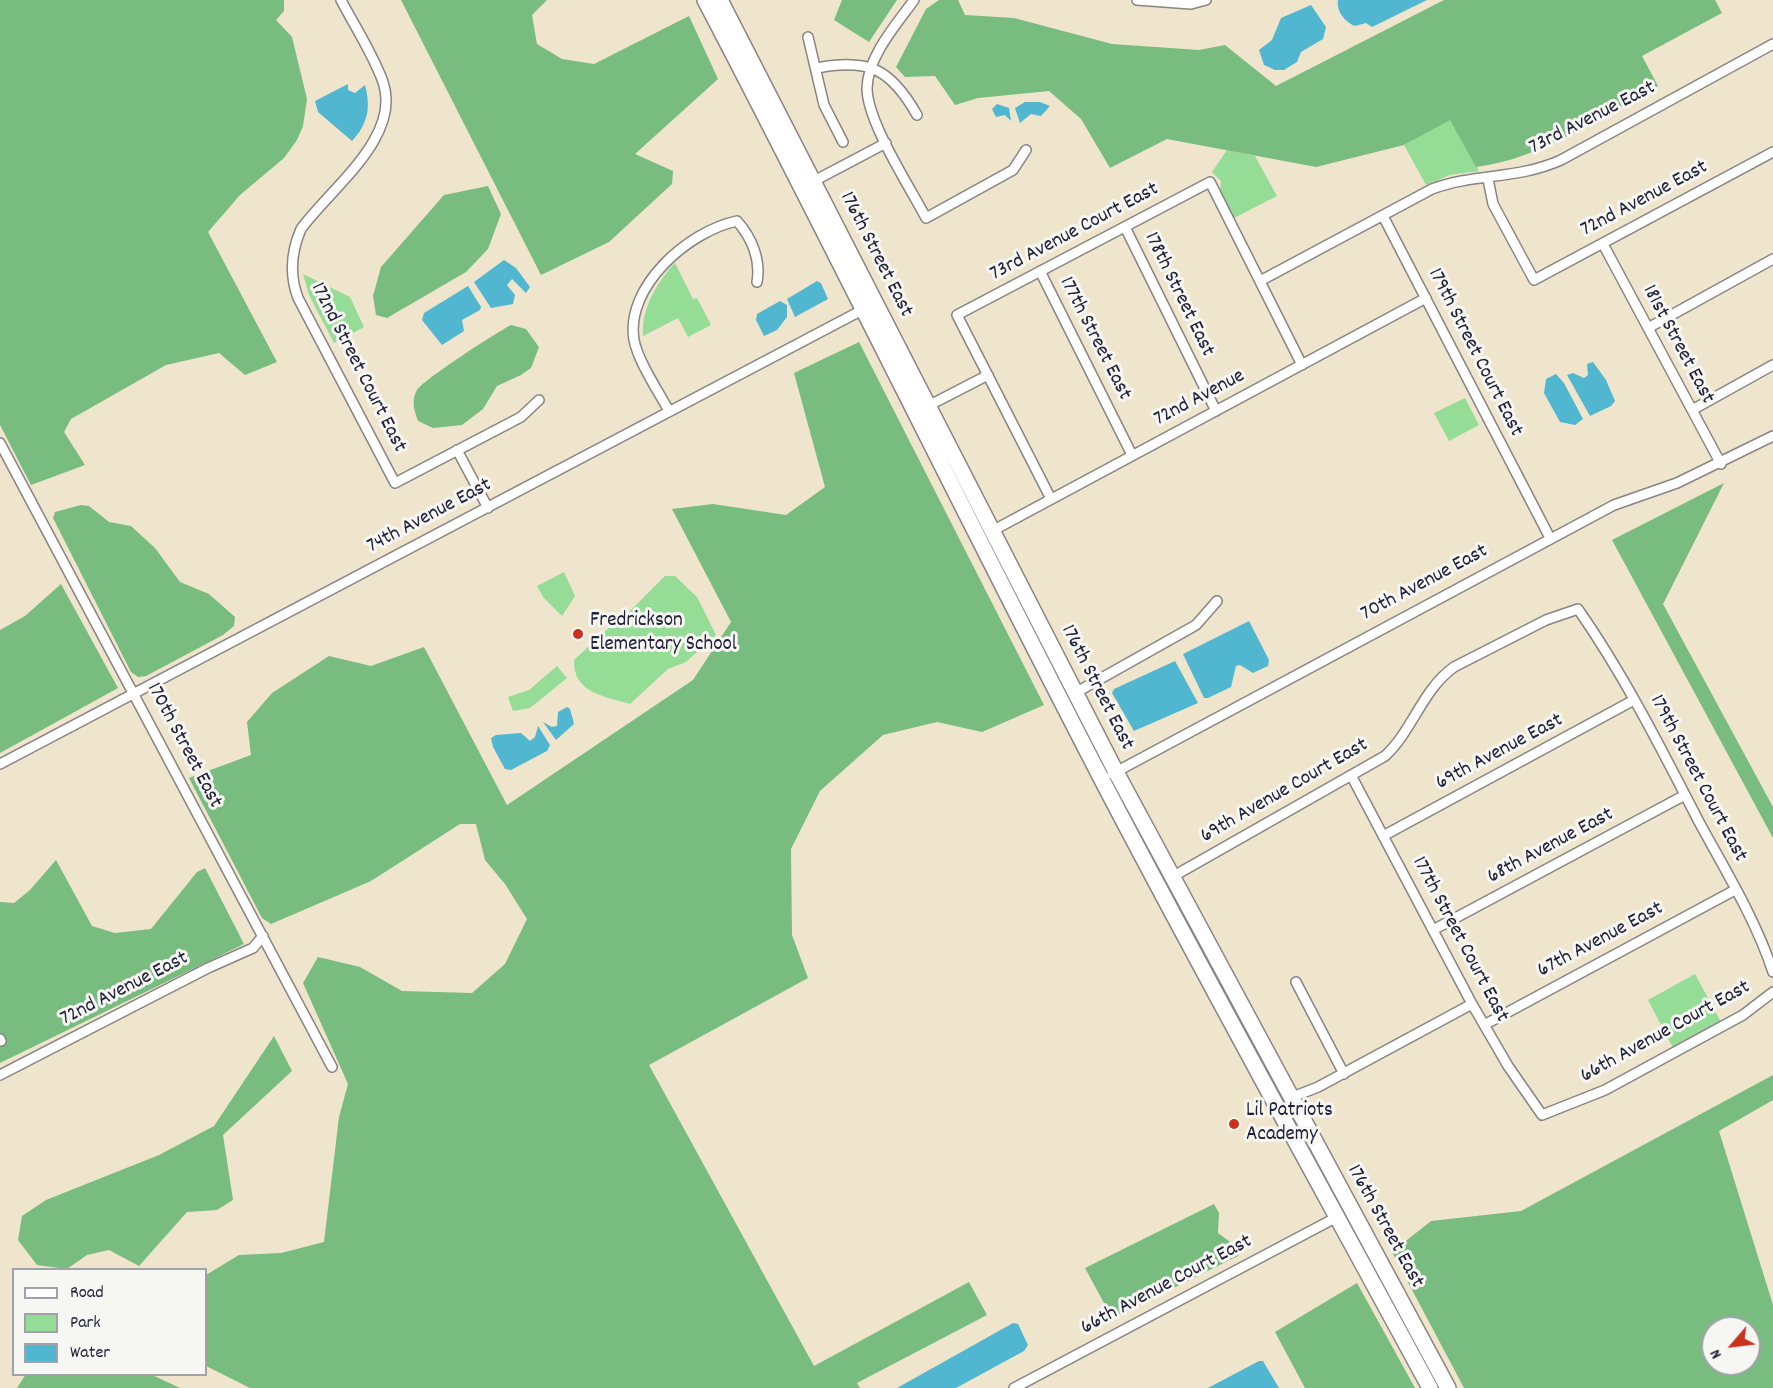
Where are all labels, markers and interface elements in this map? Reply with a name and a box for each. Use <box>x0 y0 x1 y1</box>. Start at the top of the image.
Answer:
street label: 73rd Avenue East <box>1526 76 1660 162</box>
street label: 72nd Avenue East <box>1577 156 1713 244</box>
street label: 73rd Avenue Court East <box>986 178 1164 288</box>
street label: 176th Street East <box>833 188 917 322</box>
street label: 178th Street East <box>1137 229 1219 361</box>
street label: 179th Street Court East <box>1421 265 1527 441</box>
street label: 177th Street East <box>1052 273 1136 405</box>
street label: 172nd Street Court East <box>303 279 411 457</box>
street label: 181st Street East <box>1635 281 1719 409</box>
street label: 72nd Avenue <box>1150 365 1250 433</box>
street label: 74th Avenue East <box>364 474 496 560</box>
street label: 70th Avenue East <box>1357 540 1493 628</box>
place label: Fredrickson Elementary School <box>590 609 737 659</box>
street label: 176th Street East <box>1054 621 1138 755</box>
marker: Fredrickson Elementary School <box>571 627 585 641</box>
street label: 170th Street East <box>139 679 227 813</box>
street label: 179th Street Court East <box>1642 691 1752 867</box>
street label: 69th Avenue East <box>1432 709 1568 797</box>
street label: 69th Avenue Court East <box>1197 734 1373 850</box>
street label: 68th Avenue East <box>1484 803 1618 891</box>
street label: 177th Street Court East <box>1405 853 1513 1027</box>
street label: 67th Avenue East <box>1534 897 1668 985</box>
street label: 72nd Avenue East <box>57 947 193 1033</box>
street label: 66th Avenue Court East <box>1577 976 1755 1090</box>
place label: Lil Patriots Academy <box>1246 1099 1333 1149</box>
marker: Lil Patriots Academy <box>1227 1117 1241 1131</box>
street label: 176th Street East <box>1340 1161 1428 1293</box>
street label: 66th Avenue Court East <box>1077 1230 1257 1342</box>
legend <box>12 1268 207 1376</box>
text: Road <box>70 1281 104 1306</box>
text: Park <box>70 1311 101 1336</box>
north arrow <box>1701 1316 1761 1376</box>
text: Water <box>70 1341 110 1366</box>
text: N <box>1704 1345 1728 1363</box>

